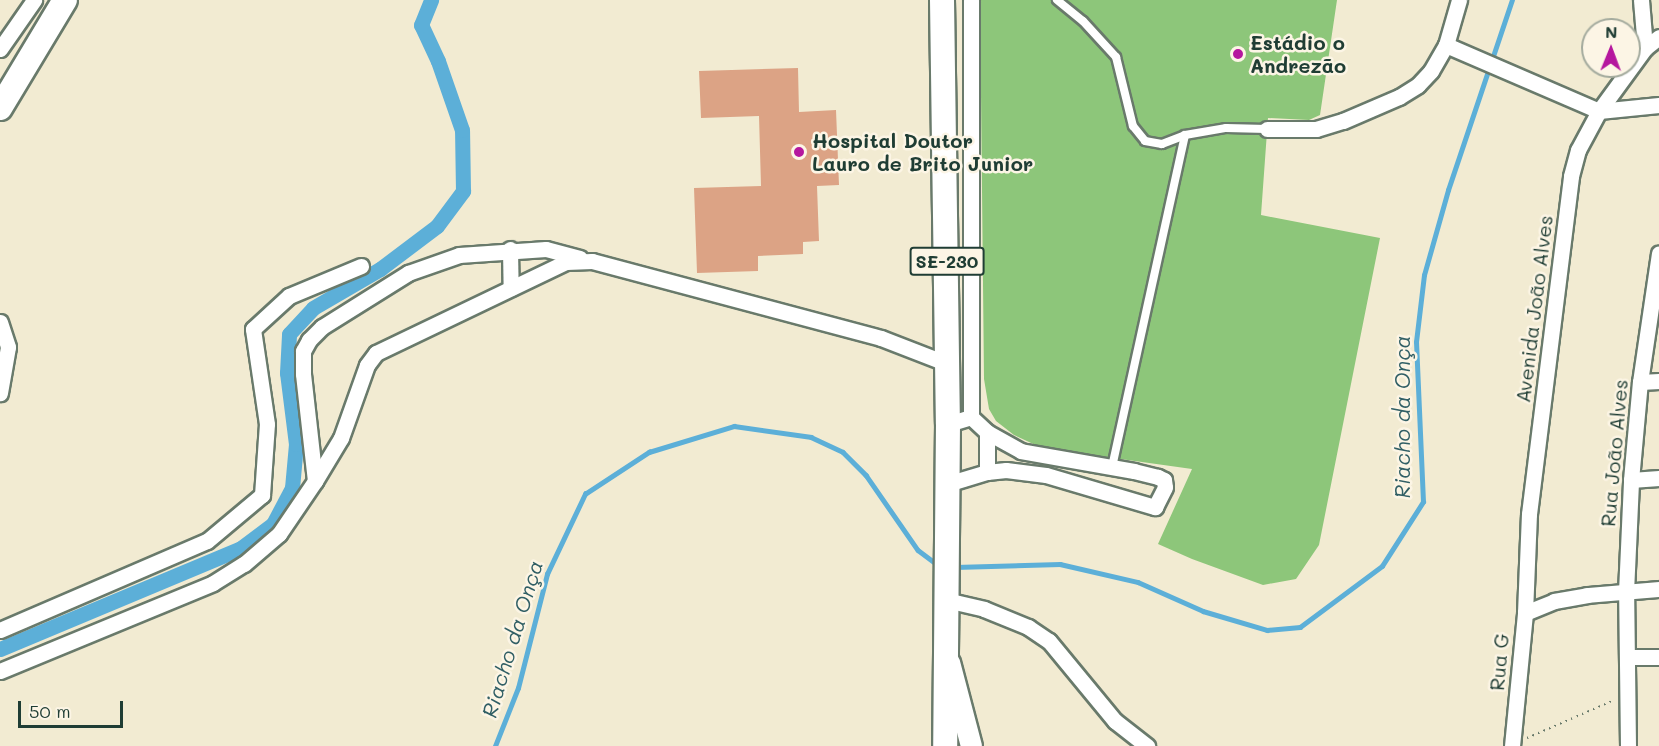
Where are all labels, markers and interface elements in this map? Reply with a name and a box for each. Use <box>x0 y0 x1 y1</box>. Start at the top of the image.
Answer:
north arrow <box>1581 18 1641 78</box>
text: N <box>1605 21 1618 42</box>
place label: Estádio o Andrezão <box>1250 30 1346 77</box>
marker: Estádio o Andrezão <box>1231 47 1245 61</box>
place label: Hospital Doutor Lauro de Brito Junior <box>812 128 1033 175</box>
marker: Hospital Doutor Lauro de Brito Junior <box>790 143 808 161</box>
street label: Avenida João Alves <box>1511 214 1557 404</box>
road number: SE-230 <box>910 246 984 276</box>
water label: Riacho da Onça <box>1389 335 1415 499</box>
street label: Rua João Alves <box>1596 378 1632 528</box>
water label: Riacho da Onça <box>476 557 548 721</box>
street label: Rua G <box>1485 632 1513 692</box>
scale bar <box>21 689 126 727</box>
text: 50 m <box>29 699 71 723</box>

